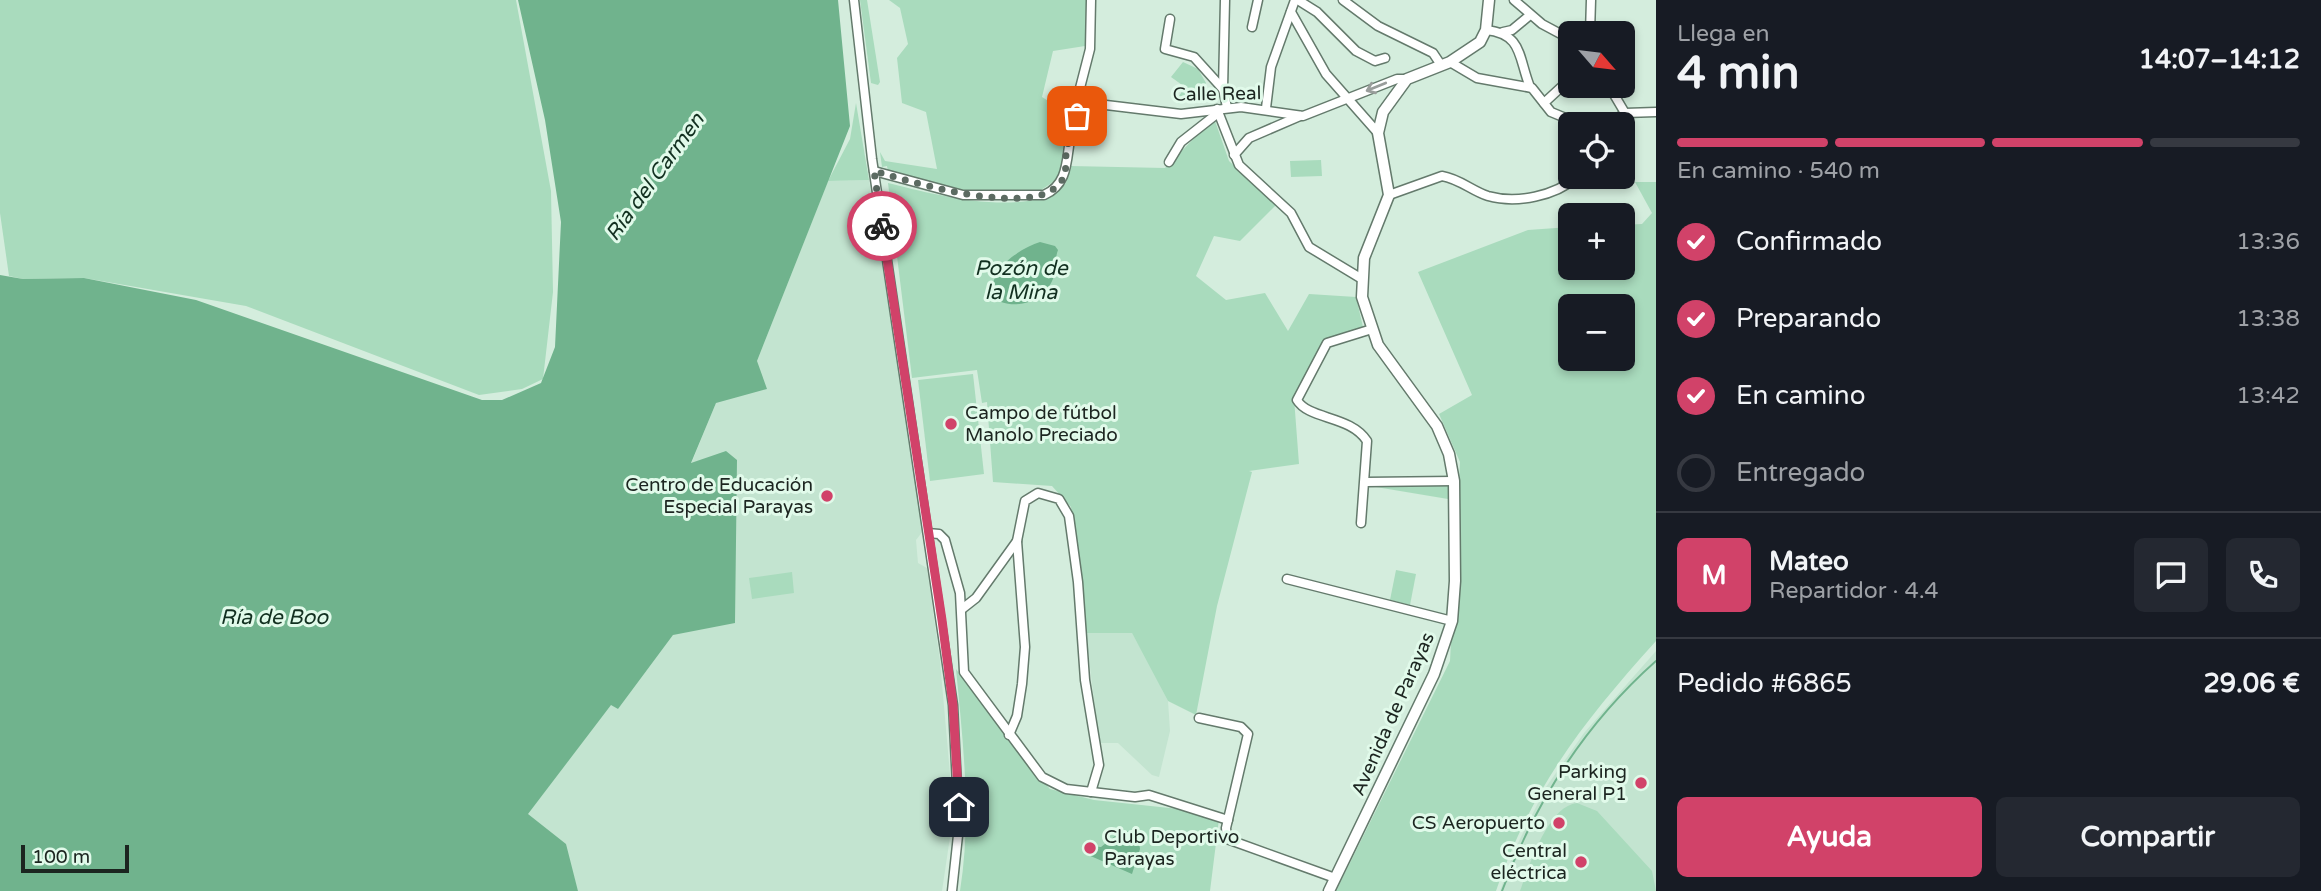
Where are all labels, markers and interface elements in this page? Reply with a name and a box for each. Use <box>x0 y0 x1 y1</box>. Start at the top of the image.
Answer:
text: Llega en <box>1677 20 1769 48</box>
north arrow <box>1558 21 1634 98</box>
map controls <box>1558 21 1635 371</box>
text: 14:07–14:12 <box>2139 44 2300 75</box>
text: 4 min <box>1677 46 1800 101</box>
one-way arrow <box>1366 81 1388 94</box>
street label: Calle Real <box>1172 82 1262 106</box>
pin <box>1047 86 1107 146</box>
icon: bag <box>1058 97 1096 135</box>
water label: Ría del Carmen <box>600 107 710 246</box>
button: locate <box>1558 112 1635 189</box>
text: En camino · 540 m <box>1677 157 1880 185</box>
courier <box>847 191 917 261</box>
button: + <box>1558 203 1635 280</box>
icon: bike <box>863 207 901 245</box>
icon: check <box>1677 223 1715 261</box>
text: Confirmado <box>1736 226 1882 257</box>
text: 13:36 <box>2236 228 2300 256</box>
water label: Pozón de la Mina <box>974 256 1069 305</box>
button: − <box>1558 294 1635 371</box>
icon: check <box>1677 300 1715 338</box>
text: Preparando <box>1736 303 1881 334</box>
text: 13:38 <box>2236 305 2300 333</box>
icon: check <box>1677 377 1715 415</box>
text: En camino <box>1736 380 1865 411</box>
text: 13:42 <box>2236 382 2300 410</box>
place label: Campo de fútbol Manolo Preciado <box>965 402 1118 446</box>
marker: Campo de fútbol Manolo Preciado <box>943 416 959 432</box>
text: Entregado <box>1736 457 1865 488</box>
place label: Centro de Educación Especial Parayas <box>625 474 813 518</box>
marker: Centro de Educación Especial Parayas <box>819 488 835 504</box>
button: chat <box>2134 538 2208 612</box>
button: phone <box>2226 538 2300 612</box>
text: Mateo <box>1769 546 1849 577</box>
text: M <box>1701 560 1727 591</box>
text: Repartidor · 4.4 <box>1769 577 1939 605</box>
water label: Ría de Boo <box>220 605 329 630</box>
street label: Avenida de Parayas <box>1347 629 1439 799</box>
text: Pedido #6865 <box>1677 668 1852 699</box>
text: 29.06 € <box>2203 668 2300 699</box>
place label: Parking General P1 <box>1527 761 1627 805</box>
marker: Parking General P1 <box>1633 775 1649 791</box>
pin <box>929 777 989 837</box>
icon: home <box>940 788 978 826</box>
button: Ayuda <box>1677 797 1982 877</box>
button: Compartir <box>1996 797 2300 877</box>
place label: CS Aeropuerto <box>1412 812 1545 834</box>
marker: CS Aeropuerto <box>1551 815 1567 831</box>
place label: Club Deportivo Parayas <box>1104 826 1239 870</box>
marker: Club Deportivo Parayas <box>1082 840 1098 856</box>
place label: Central eléctrica <box>1491 840 1567 884</box>
scale bar <box>21 842 130 874</box>
text: 100 m <box>32 846 90 868</box>
marker: Central eléctrica <box>1573 854 1589 870</box>

